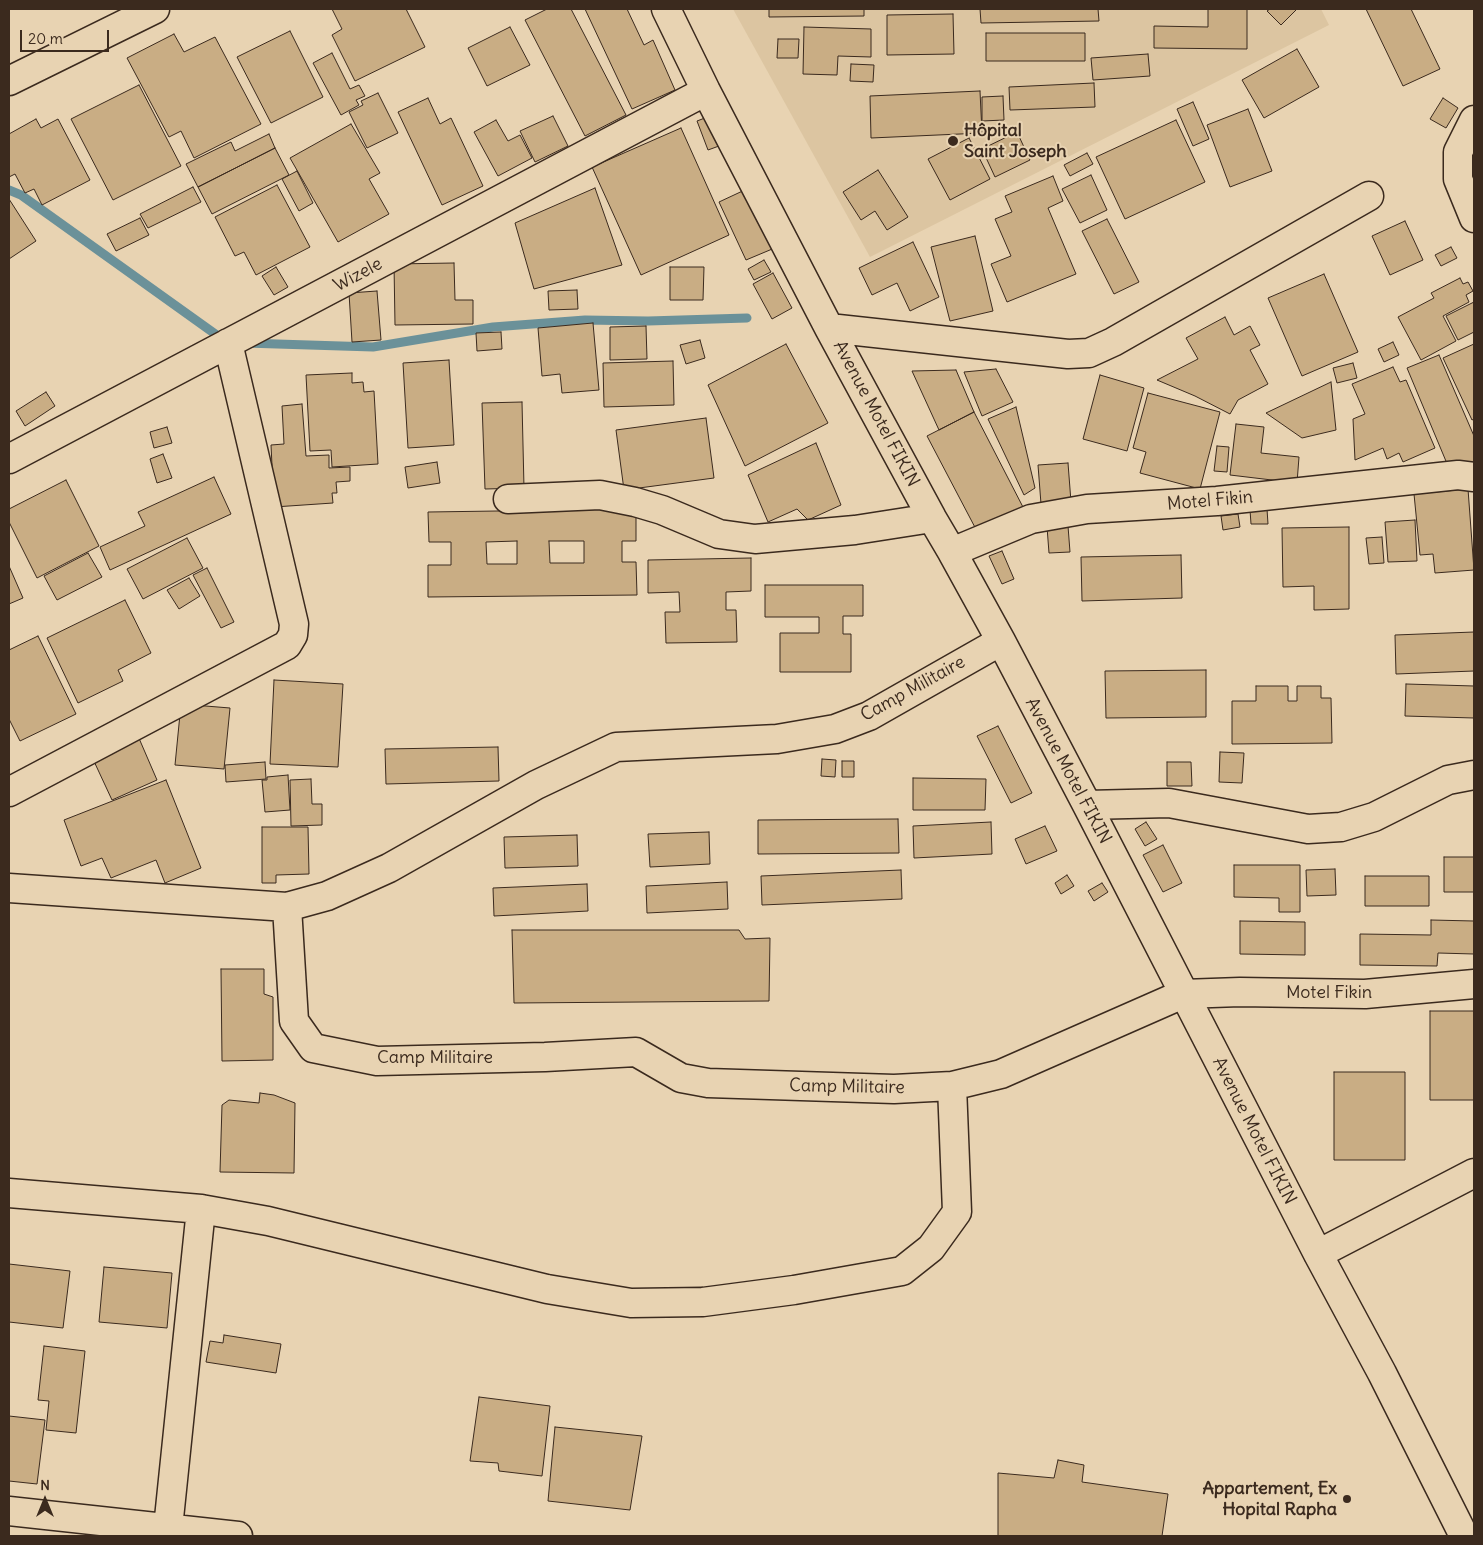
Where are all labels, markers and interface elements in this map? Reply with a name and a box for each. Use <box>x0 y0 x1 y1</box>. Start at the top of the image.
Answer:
scale bar <box>22 20 111 52</box>
text: 20 m <box>28 29 63 48</box>
place label: Hôpital Saint Joseph <box>964 120 1067 162</box>
marker: Hôpital Saint Joseph <box>946 134 960 148</box>
street label: Wizele <box>330 253 386 297</box>
street label: Avenue Motel FIKIN <box>828 337 924 491</box>
street label: Motel Fikin <box>1166 486 1254 516</box>
street label: Camp Militaire <box>857 651 969 727</box>
street label: Avenue Motel FIKIN <box>1020 694 1116 848</box>
street label: Motel Fikin <box>1286 982 1372 1004</box>
street label: Camp Militaire <box>377 1047 493 1069</box>
street label: Avenue Motel FIKIN <box>1208 1054 1300 1208</box>
street label: Camp Militaire <box>789 1075 905 1099</box>
north arrow <box>20 1475 70 1525</box>
text: N <box>40 1476 50 1494</box>
place label: Appartement, Ex Hopital Rapha <box>1203 1478 1337 1520</box>
marker: Appartement, Ex Hopital Rapha <box>1341 1493 1353 1505</box>

